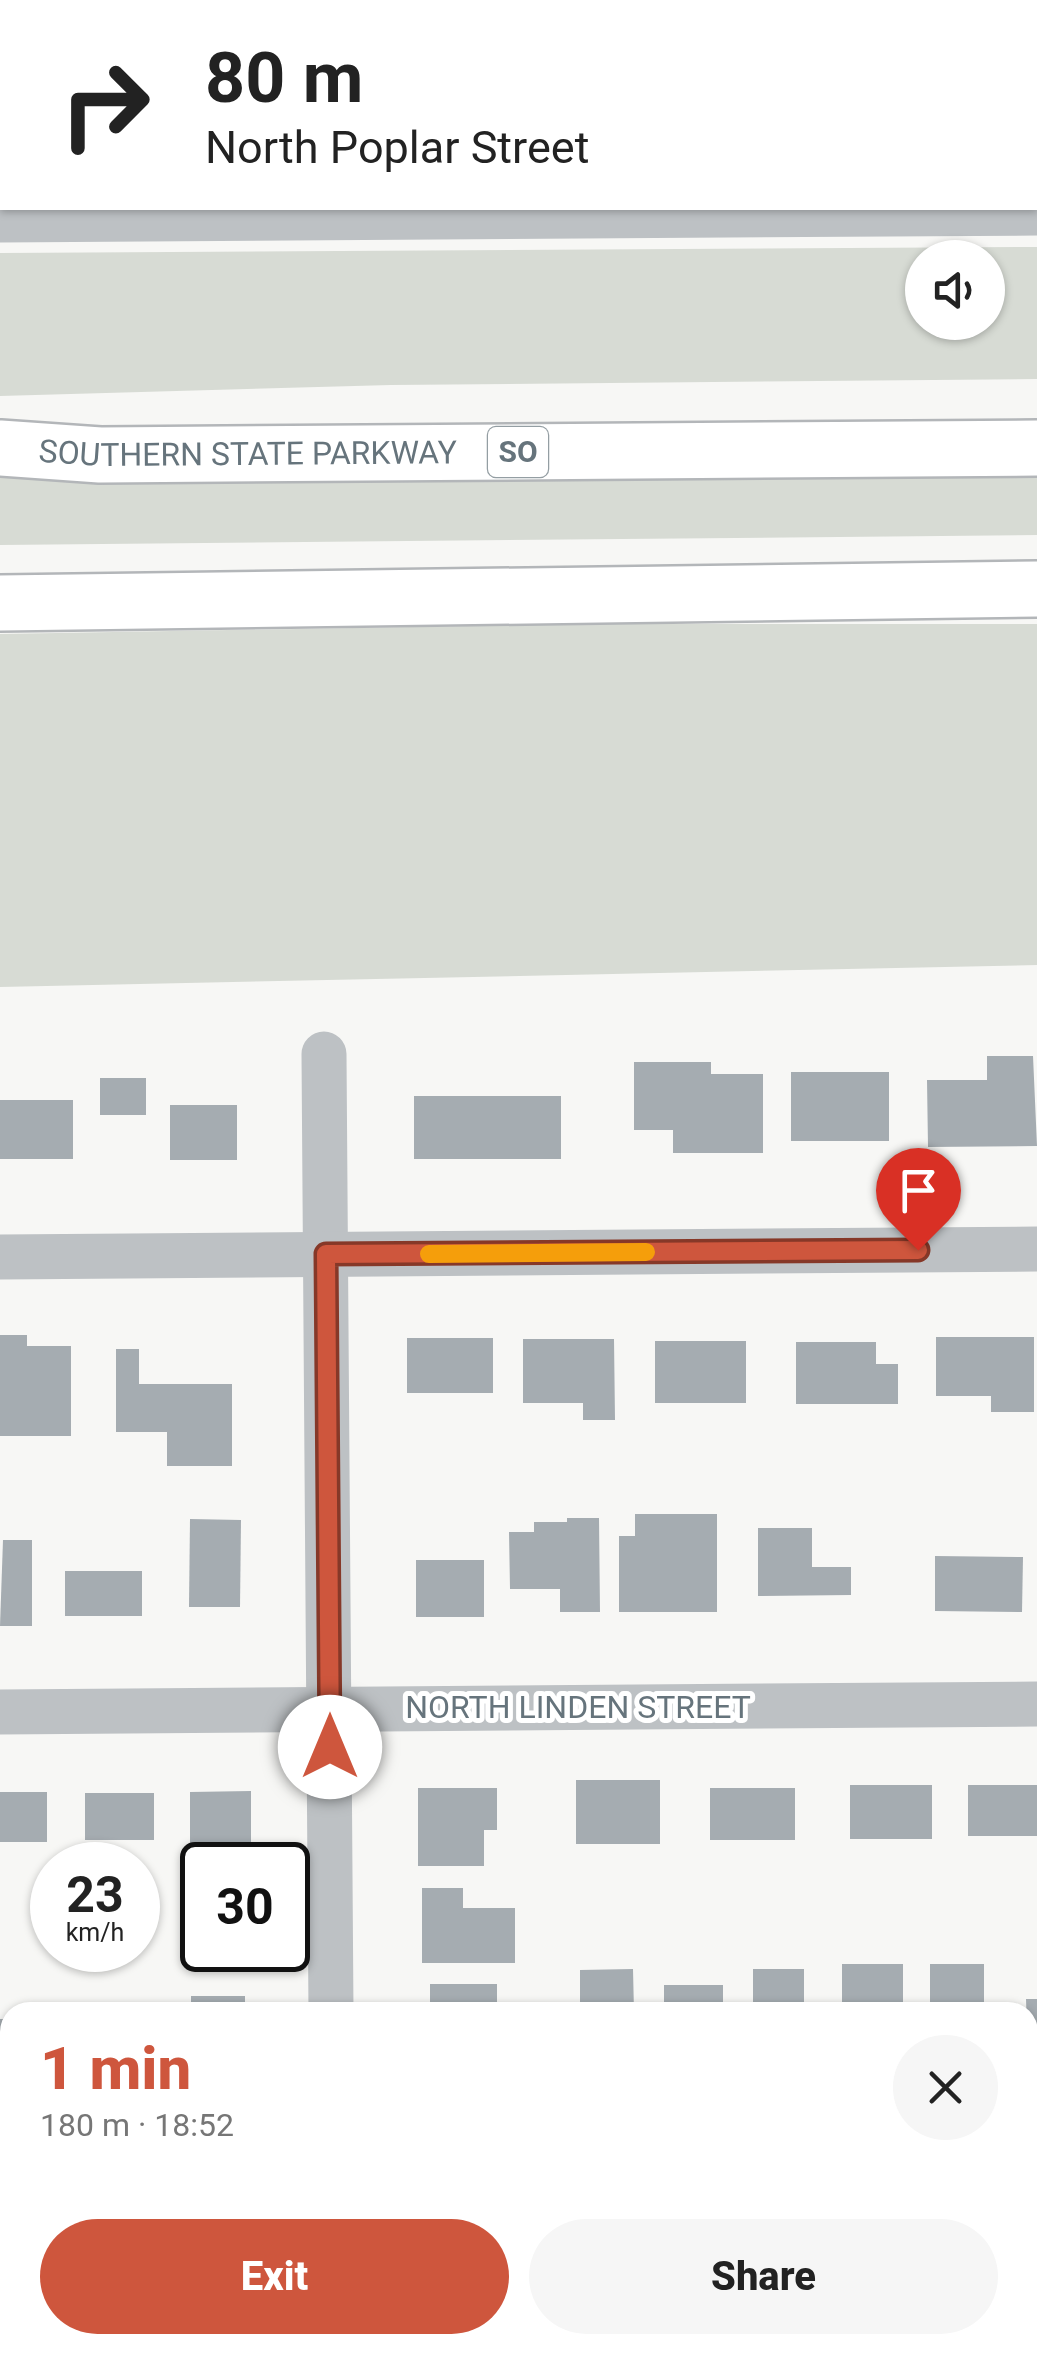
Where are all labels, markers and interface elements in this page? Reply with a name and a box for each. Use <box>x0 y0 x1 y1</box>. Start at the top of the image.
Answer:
text: 80 m <box>205 37 363 119</box>
icon: right <box>40 40 170 170</box>
text: North Poplar Street <box>205 121 589 174</box>
map controls <box>905 240 1005 340</box>
button: sound <box>905 240 1005 340</box>
road number: SO <box>488 427 548 477</box>
street label: SOUTHERN STATE PARKWAY <box>37 432 457 474</box>
pin <box>876 1148 961 1251</box>
icon: arrive <box>891 1163 946 1218</box>
street label: NORTH LINDEN STREET <box>405 1688 751 1726</box>
position arrow <box>278 1695 382 1799</box>
speed limit sign: 30 <box>180 1842 310 1972</box>
text: 23 <box>66 1866 124 1924</box>
text: km/h <box>66 1918 124 1947</box>
text: 1 min <box>40 2033 191 2104</box>
button: close <box>893 2035 998 2140</box>
text: 180 m · 18:52 <box>40 2106 234 2144</box>
button: Exit <box>40 2219 509 2334</box>
button: Share <box>529 2219 998 2334</box>

